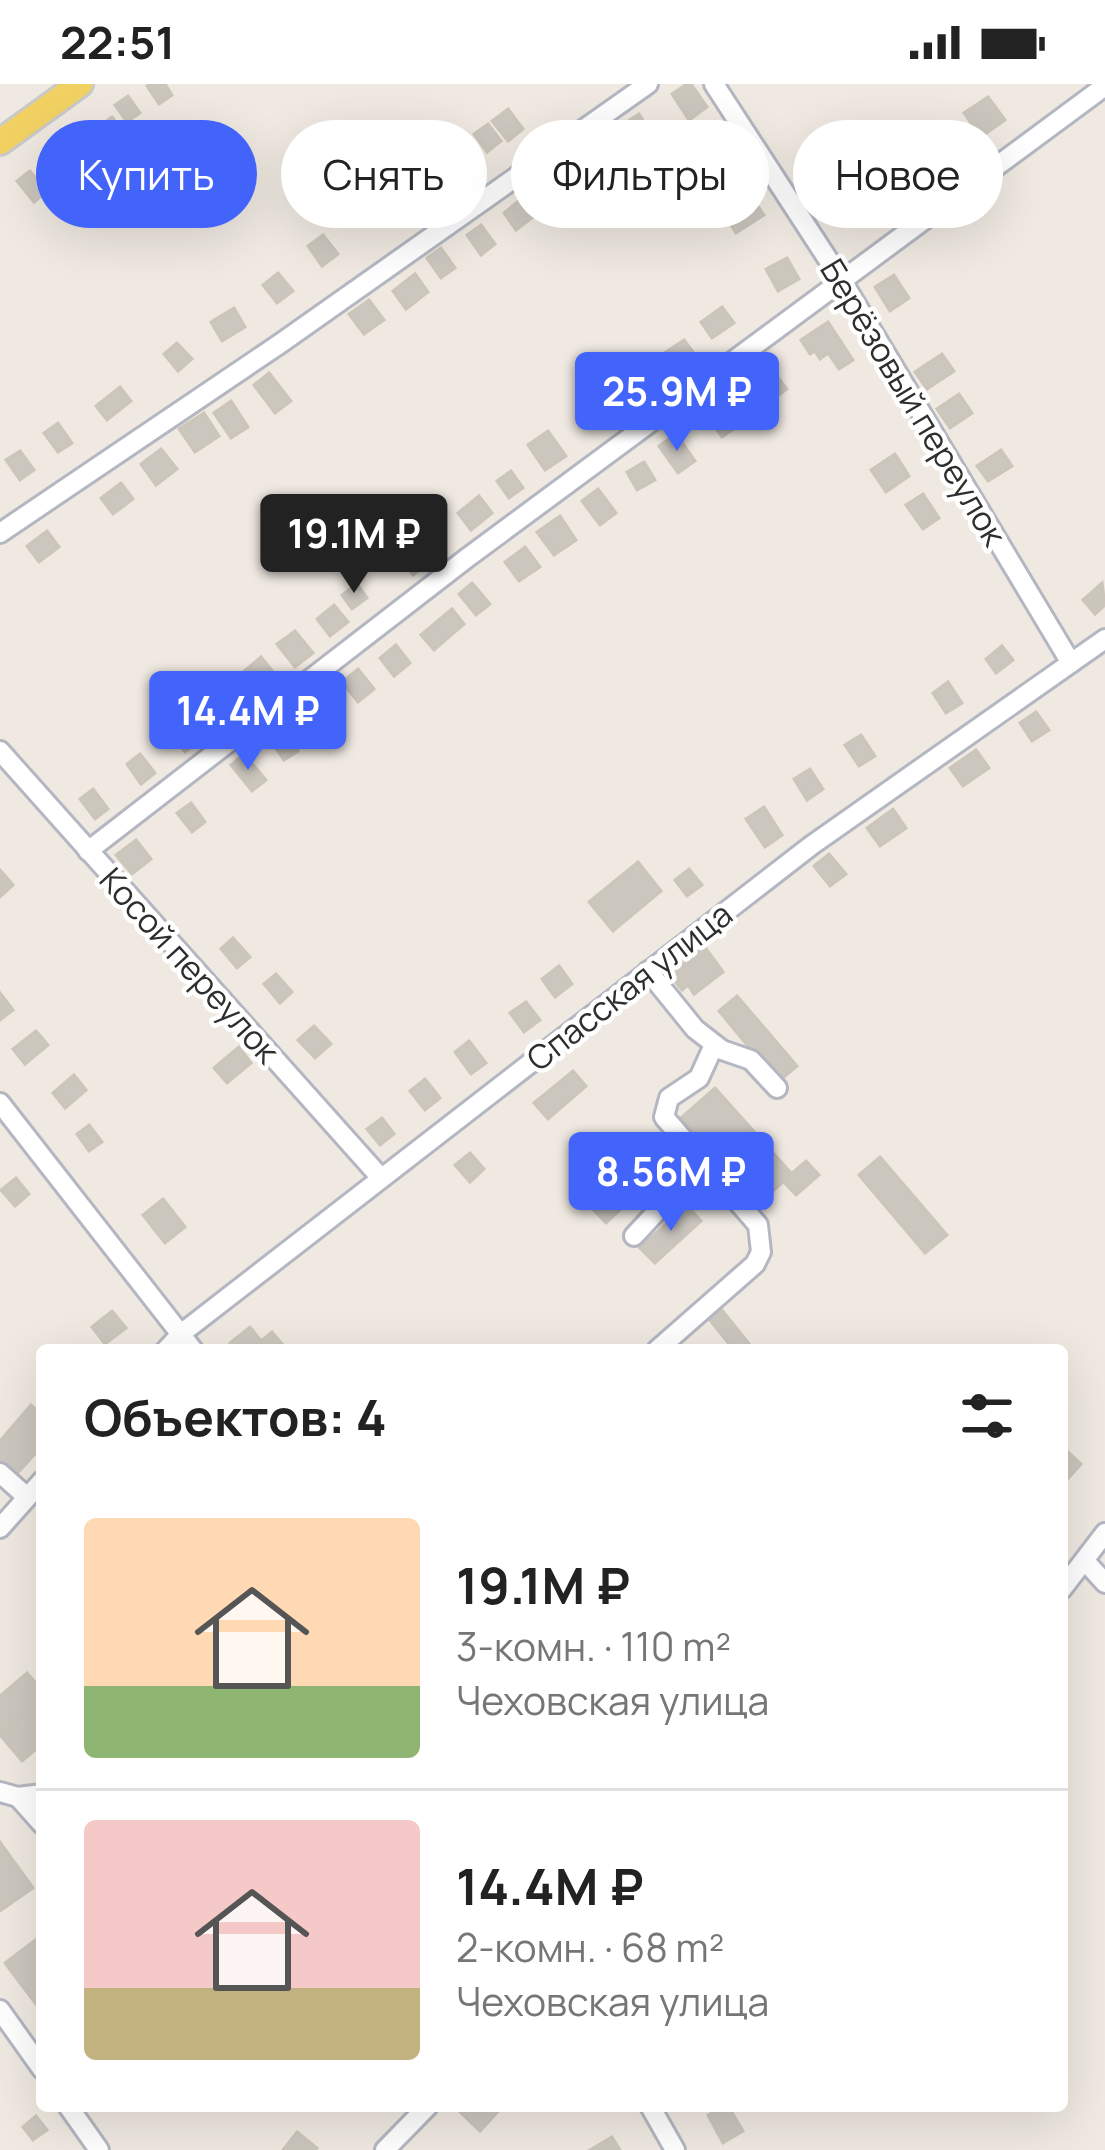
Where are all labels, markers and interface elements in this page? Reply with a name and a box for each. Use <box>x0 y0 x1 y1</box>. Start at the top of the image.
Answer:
text: 22:51 <box>60 11 175 73</box>
chip: Купить <box>36 120 257 228</box>
chip: Снять <box>281 120 487 228</box>
chip: Фильтры <box>511 120 769 228</box>
chip: Новое <box>793 120 1003 228</box>
street label: Берёзовый переулок <box>811 250 1018 555</box>
pin: 25.9M ₽ <box>566 352 788 454</box>
text: 25.9M ₽ <box>602 364 752 418</box>
pin: 19.1M ₽ <box>243 494 465 596</box>
text: 19.1M ₽ <box>287 506 421 560</box>
pin: 14.4M ₽ <box>137 671 359 773</box>
text: 14.4M ₽ <box>176 683 320 737</box>
street label: Косой переулок <box>90 858 291 1074</box>
street label: Спасская улица <box>517 891 741 1081</box>
pin: 8.56M ₽ <box>560 1132 782 1234</box>
text: 8.56M ₽ <box>596 1144 746 1198</box>
text: Объектов: 4 <box>84 1382 387 1451</box>
icon: filters <box>954 1383 1020 1449</box>
text: 19.1M ₽ <box>456 1550 630 1619</box>
icon: home <box>180 1566 324 1710</box>
text: 3-комн. · 110 m² <box>456 1619 731 1673</box>
text: Чеховская улица <box>456 1673 769 1727</box>
text: 14.4M ₽ <box>456 1851 644 1920</box>
icon: home <box>180 1868 324 2012</box>
text: 2-комн. · 68 m² <box>456 1920 724 1974</box>
text: Чеховская улица <box>456 1974 769 2028</box>

